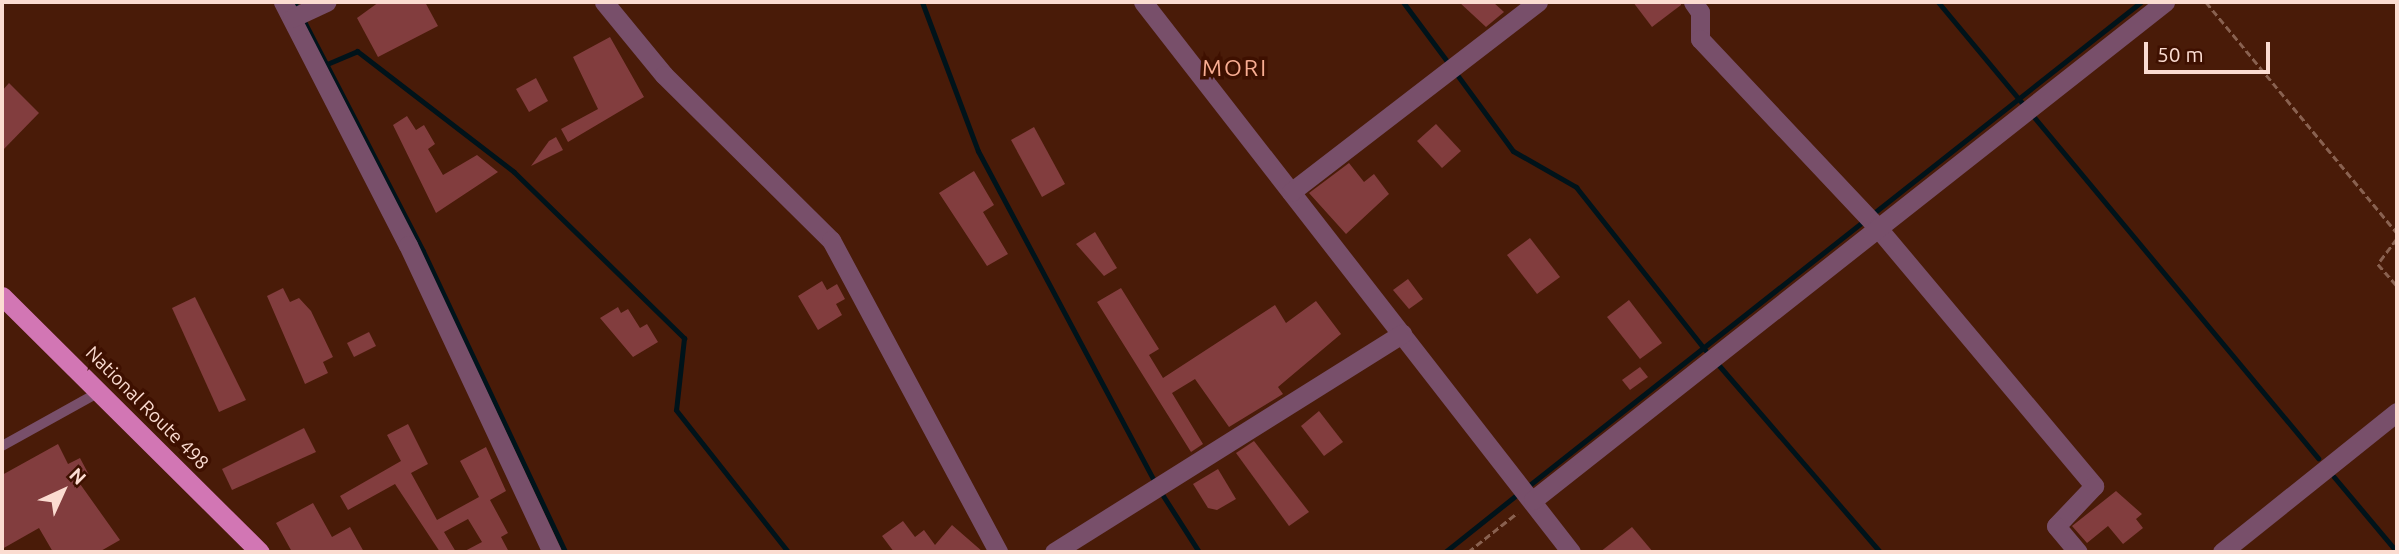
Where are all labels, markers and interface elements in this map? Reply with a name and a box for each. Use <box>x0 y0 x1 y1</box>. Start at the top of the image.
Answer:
scale bar <box>2147 28 2273 72</box>
text: 50 m <box>2157 42 2204 66</box>
district label: MORI <box>1202 54 1268 82</box>
street label: National Route 498 <box>81 342 213 474</box>
north arrow <box>28 456 98 526</box>
text: N <box>65 463 91 489</box>

